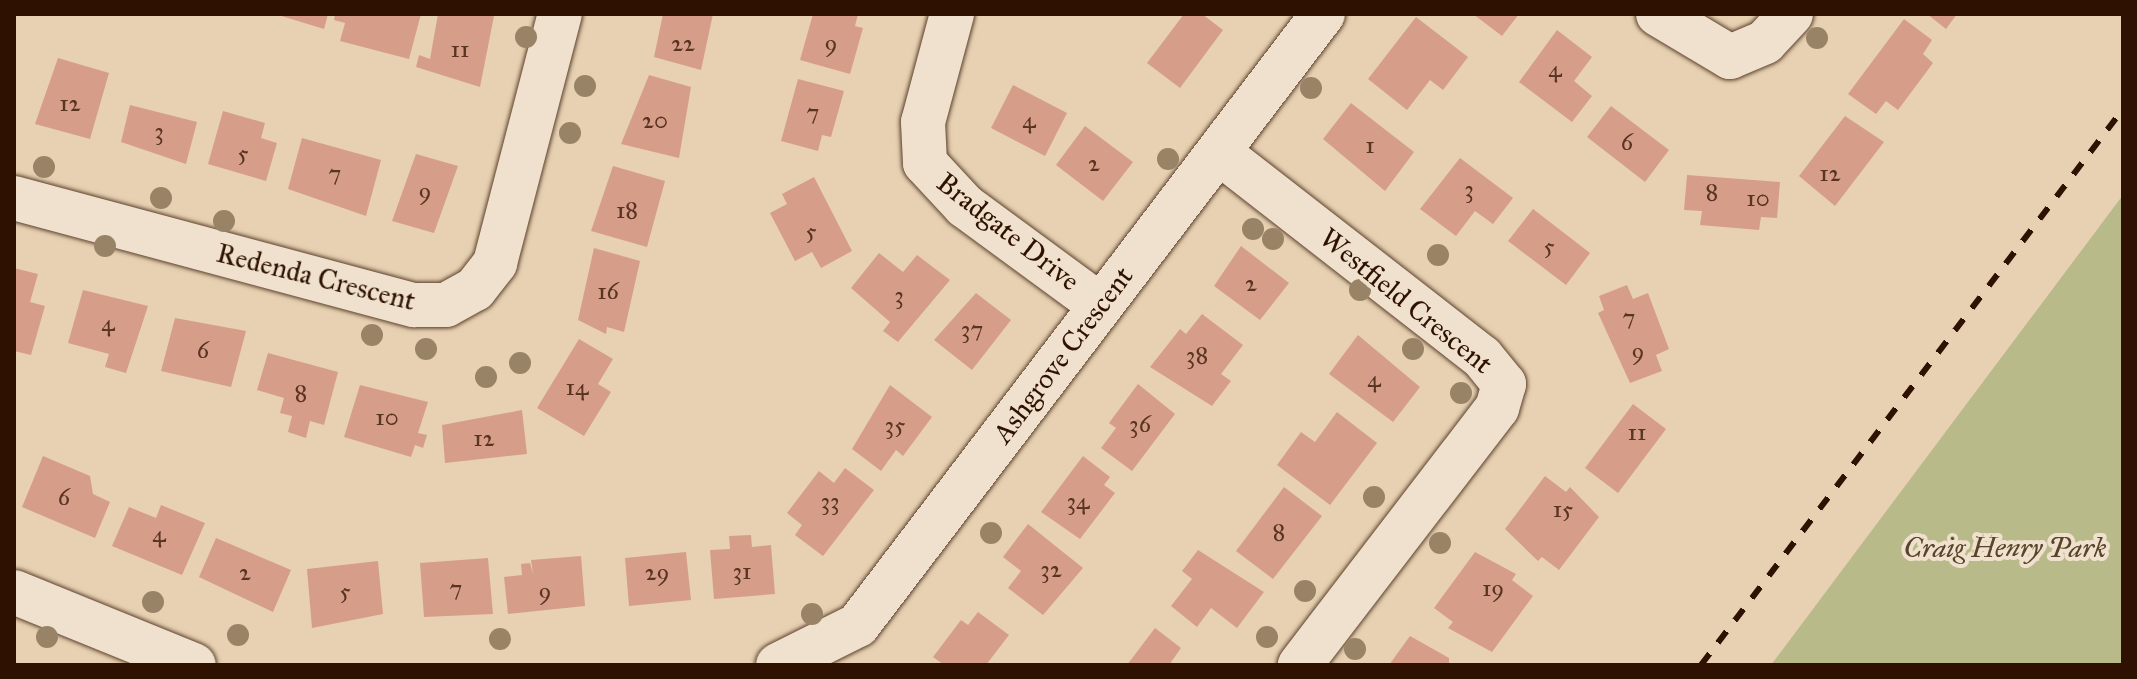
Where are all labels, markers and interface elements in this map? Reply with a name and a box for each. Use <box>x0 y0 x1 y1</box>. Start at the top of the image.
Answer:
house number: 22 <box>671 30 695 58</box>
house number: 9 <box>825 30 837 58</box>
house number: 11 <box>451 36 469 64</box>
house number: 4 <box>1548 56 1562 84</box>
house number: 12 <box>59 90 81 118</box>
house number: 7 <box>807 99 819 127</box>
house number: 20 <box>642 107 668 135</box>
house number: 4 <box>1022 107 1036 135</box>
house number: 3 <box>154 118 164 146</box>
house number: 6 <box>1621 129 1633 157</box>
house number: 1 <box>1365 132 1375 160</box>
house number: 5 <box>237 140 249 168</box>
house number: 2 <box>1088 150 1100 178</box>
house number: 7 <box>329 160 341 188</box>
house number: 12 <box>1819 160 1841 188</box>
street label: Bradgate Drive <box>930 166 1086 298</box>
house number: 3 <box>1464 176 1474 204</box>
house number: 9 <box>419 178 431 206</box>
house number: 8 <box>1706 179 1718 207</box>
house number: 10 <box>1746 185 1770 213</box>
house number: 18 <box>616 197 638 225</box>
house number: 5 <box>805 218 817 246</box>
street label: Westfield Crescent <box>1313 221 1499 381</box>
house number: 5 <box>1543 233 1555 261</box>
street label: Redenda Crescent <box>213 236 419 318</box>
street label: Ashgrove Crescent <box>986 260 1140 450</box>
house number: 2 <box>1245 270 1257 298</box>
house number: 16 <box>597 278 619 306</box>
house number: 3 <box>894 282 904 310</box>
house number: 7 <box>1623 304 1635 332</box>
house number: 4 <box>101 310 115 338</box>
house number: 37 <box>961 316 983 344</box>
house number: 6 <box>197 337 209 365</box>
house number: 9 <box>1632 338 1644 366</box>
house number: 38 <box>1186 342 1208 370</box>
house number: 4 <box>1367 366 1381 394</box>
house number: 14 <box>566 374 588 402</box>
house number: 8 <box>295 380 307 408</box>
house number: 10 <box>375 404 399 432</box>
house number: 36 <box>1129 411 1151 439</box>
house number: 35 <box>885 412 905 440</box>
house number: 11 <box>1628 419 1646 447</box>
house number: 12 <box>473 425 495 453</box>
house number: 6 <box>58 484 70 512</box>
house number: 33 <box>820 488 840 516</box>
house number: 34 <box>1067 488 1089 516</box>
house number: 15 <box>1553 496 1573 524</box>
house number: 8 <box>1273 519 1285 547</box>
house number: 4 <box>152 521 166 549</box>
park label: Craig Henry Park <box>1904 531 2106 565</box>
house number: 32 <box>1040 556 1062 584</box>
house number: 31 <box>732 558 752 586</box>
house number: 2 <box>239 559 251 587</box>
house number: 29 <box>645 559 669 587</box>
house number: 7 <box>450 575 462 603</box>
house number: 19 <box>1482 575 1504 603</box>
house number: 5 <box>339 578 351 606</box>
house number: 9 <box>539 578 551 606</box>

